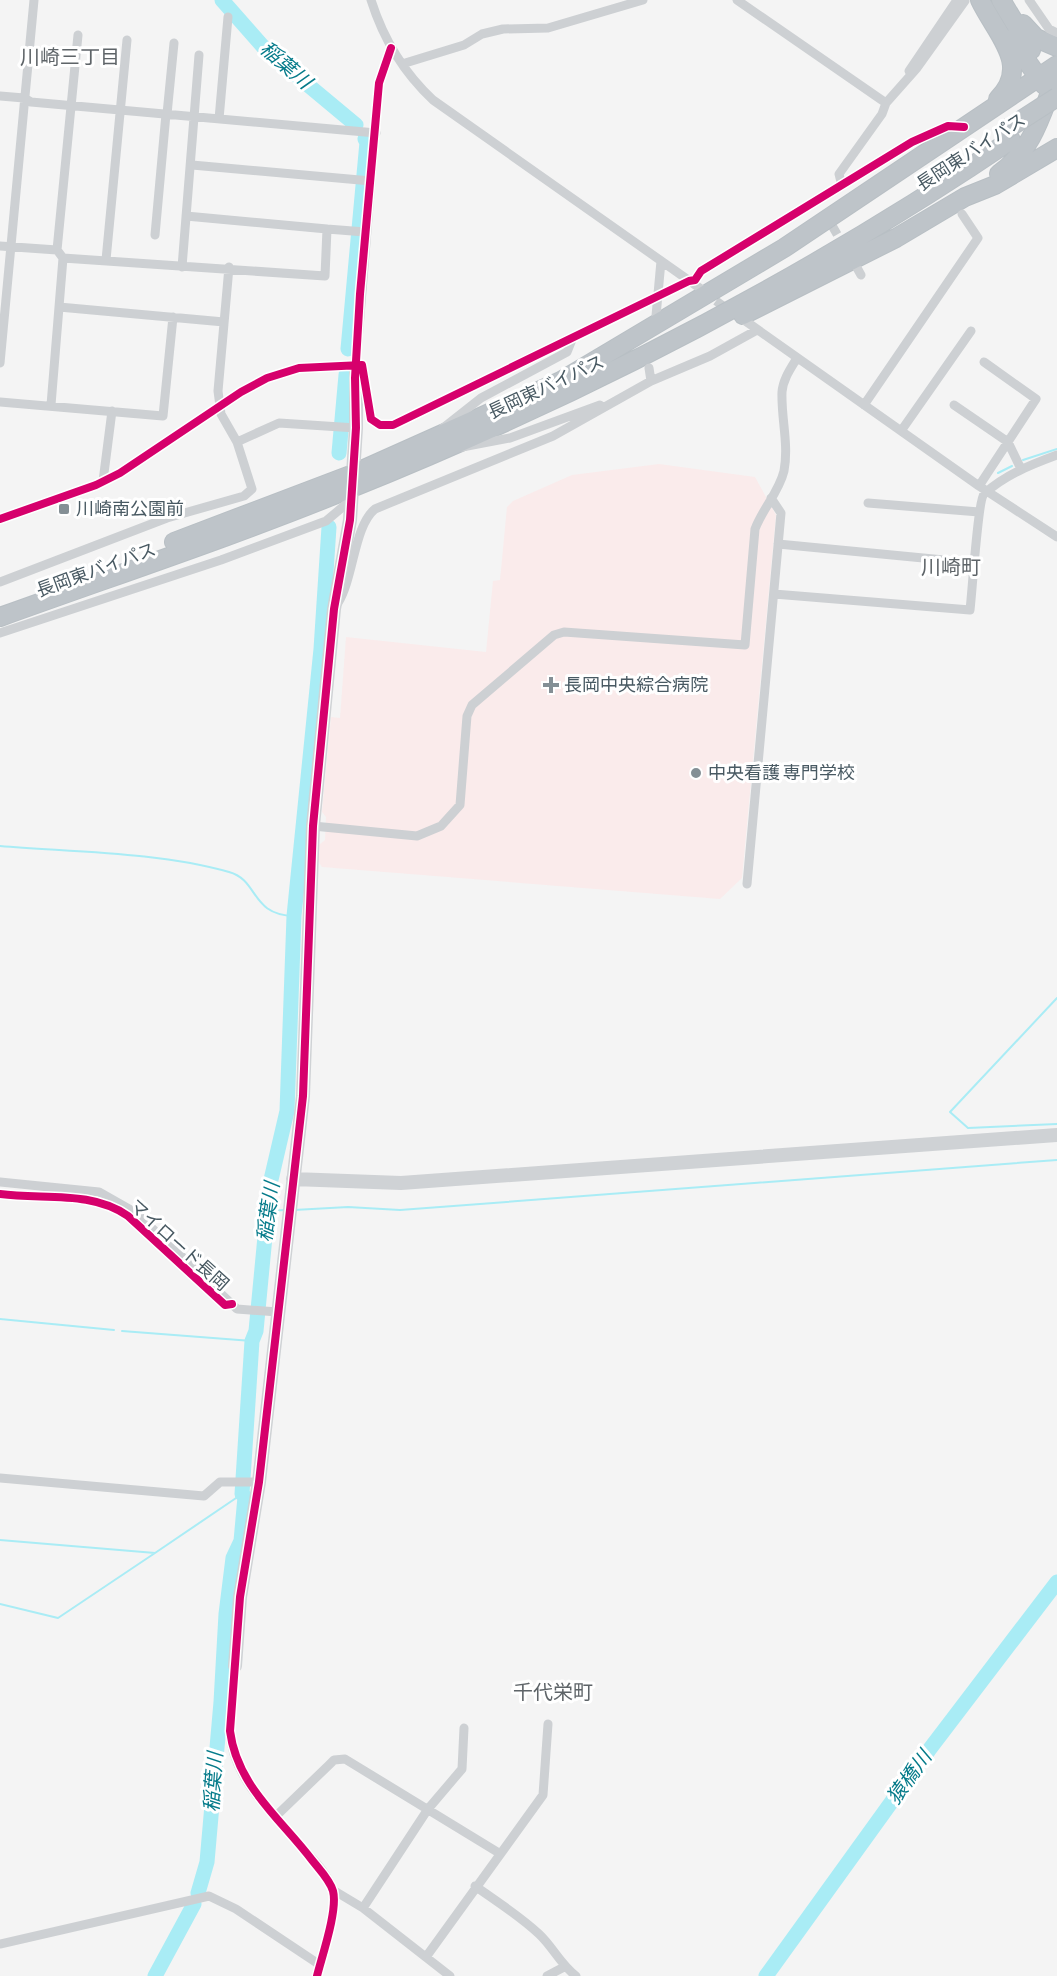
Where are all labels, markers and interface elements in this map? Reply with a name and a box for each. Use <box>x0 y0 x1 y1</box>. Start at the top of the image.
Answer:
water label: 稲葉川 <box>255 37 317 96</box>
district label: 川崎三丁目 <box>20 46 120 70</box>
street label: 長岡東バイパス <box>913 109 1030 195</box>
street label: 長岡東バイパス <box>485 351 608 424</box>
place label: 川崎南公園前 <box>76 499 184 520</box>
marker: 川崎南公園前 <box>57 502 71 516</box>
street label: 長岡東バイパス <box>34 539 159 602</box>
district label: 川崎町 <box>921 556 981 580</box>
place label: 長岡中央綜合病院 <box>564 675 708 696</box>
marker: 長岡中央綜合病院 <box>542 676 560 694</box>
place label: 中央看護 専門学校 <box>708 763 855 784</box>
marker: 中央看護 専門学校 <box>689 766 703 780</box>
water label: 稲葉川 <box>253 1179 285 1244</box>
street label: マイロード長岡 <box>125 1195 233 1295</box>
district label: 千代栄町 <box>513 1681 593 1705</box>
water label: 猿橋川 <box>882 1745 938 1809</box>
water label: 稲葉川 <box>200 1749 228 1813</box>

